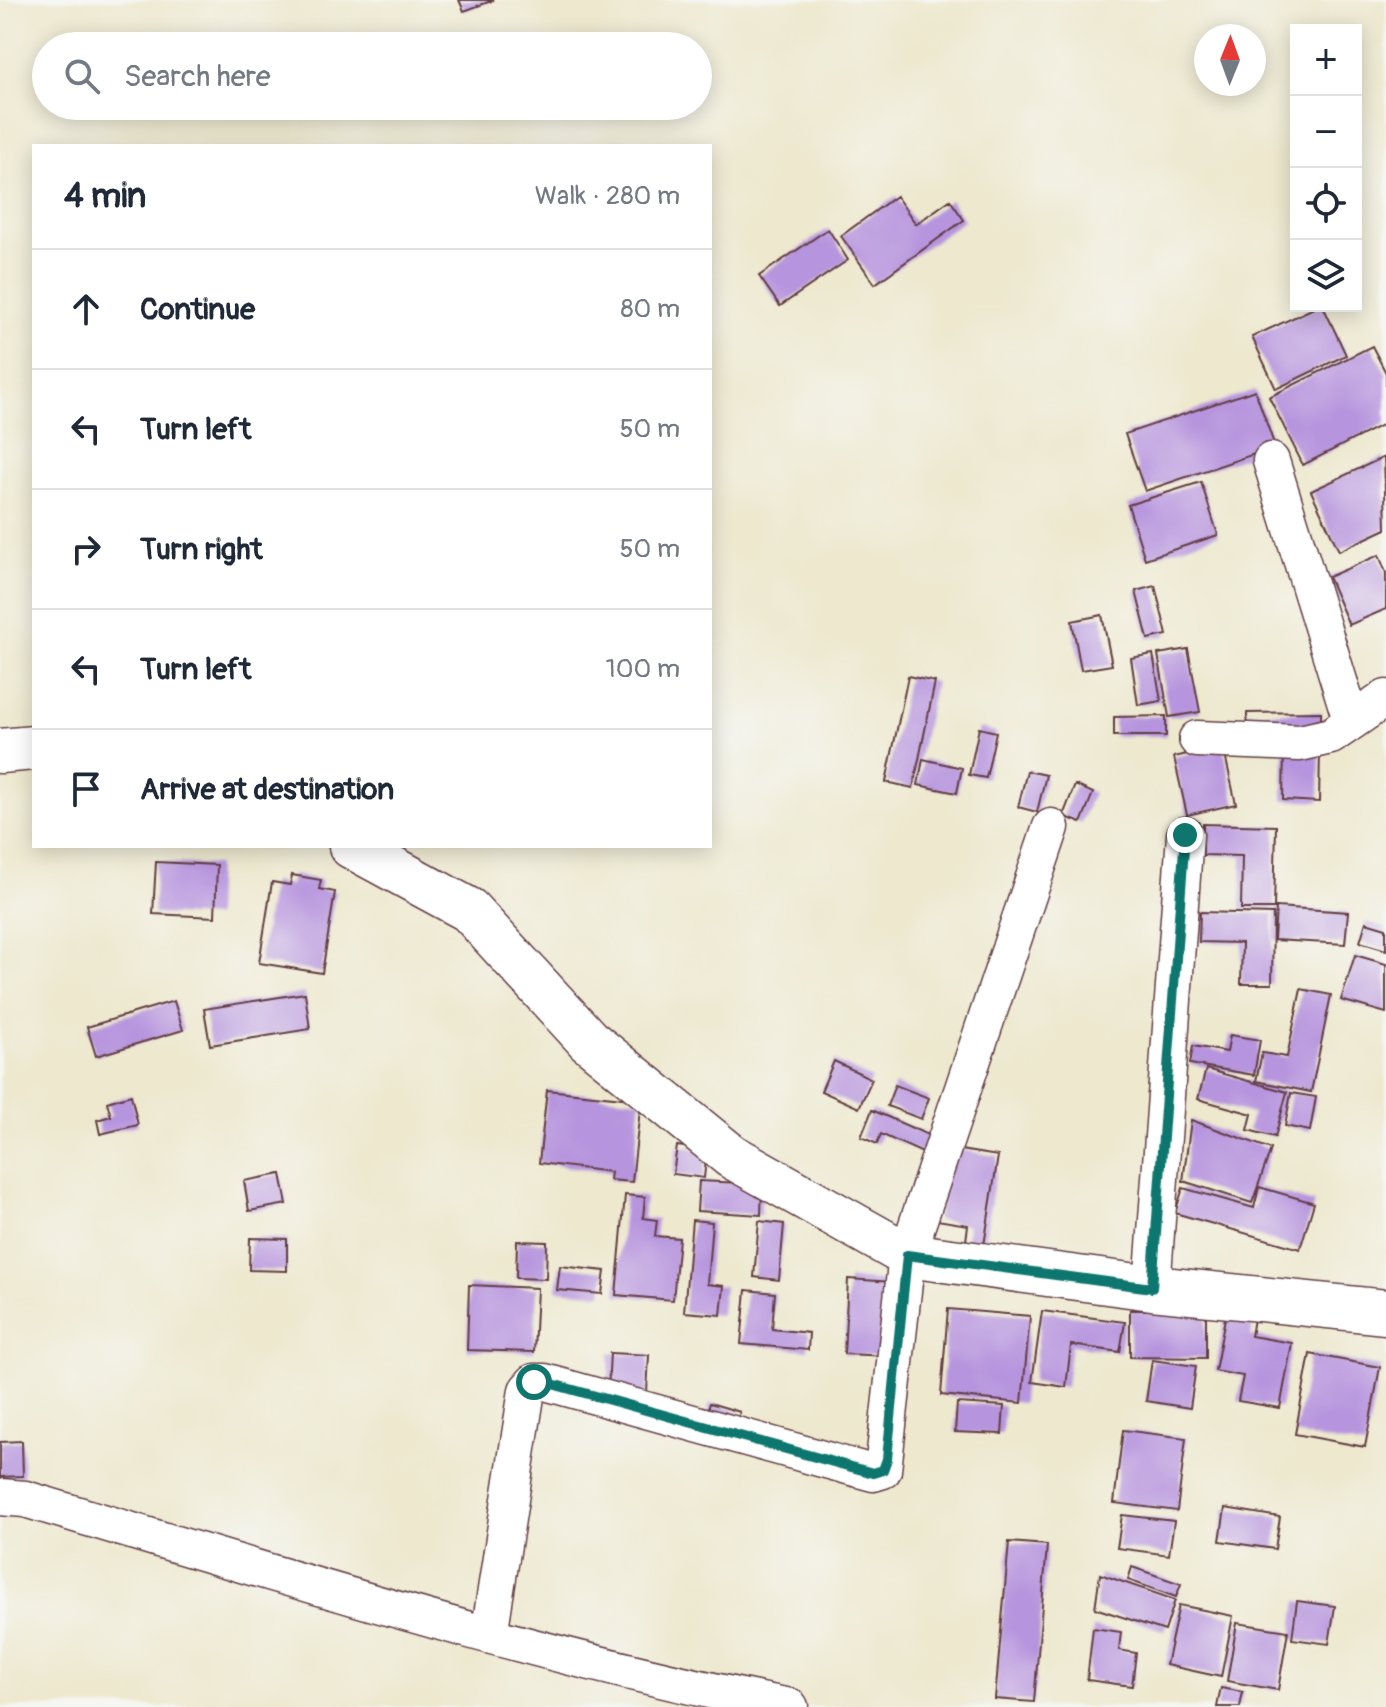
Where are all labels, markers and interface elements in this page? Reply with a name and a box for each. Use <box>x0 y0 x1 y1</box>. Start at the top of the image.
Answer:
north arrow <box>1194 24 1266 96</box>
map controls <box>1290 24 1362 312</box>
button: + <box>1290 24 1362 96</box>
search box <box>32 32 712 120</box>
icon: search <box>60 54 104 98</box>
text: Search here <box>124 58 271 95</box>
button: − <box>1290 96 1362 168</box>
button: locate <box>1290 168 1362 240</box>
text: 4 min <box>64 175 146 218</box>
text: Walk · 280 m <box>535 180 680 212</box>
button: layers <box>1290 240 1362 312</box>
icon: ahead <box>64 287 108 331</box>
text: Continue <box>140 291 255 328</box>
text: 80 m <box>620 293 680 325</box>
icon: left <box>64 407 108 451</box>
text: Turn left <box>140 411 251 448</box>
text: 50 m <box>619 413 680 445</box>
icon: right <box>64 527 108 571</box>
text: Turn right <box>140 531 263 568</box>
text: 50 m <box>619 533 680 565</box>
icon: left <box>64 647 108 691</box>
text: Turn left <box>140 651 251 688</box>
text: 100 m <box>606 653 680 685</box>
icon: arrive <box>64 767 108 811</box>
text: Arrive at destination <box>140 771 394 808</box>
route end <box>1167 817 1203 853</box>
route start <box>516 1364 552 1400</box>

